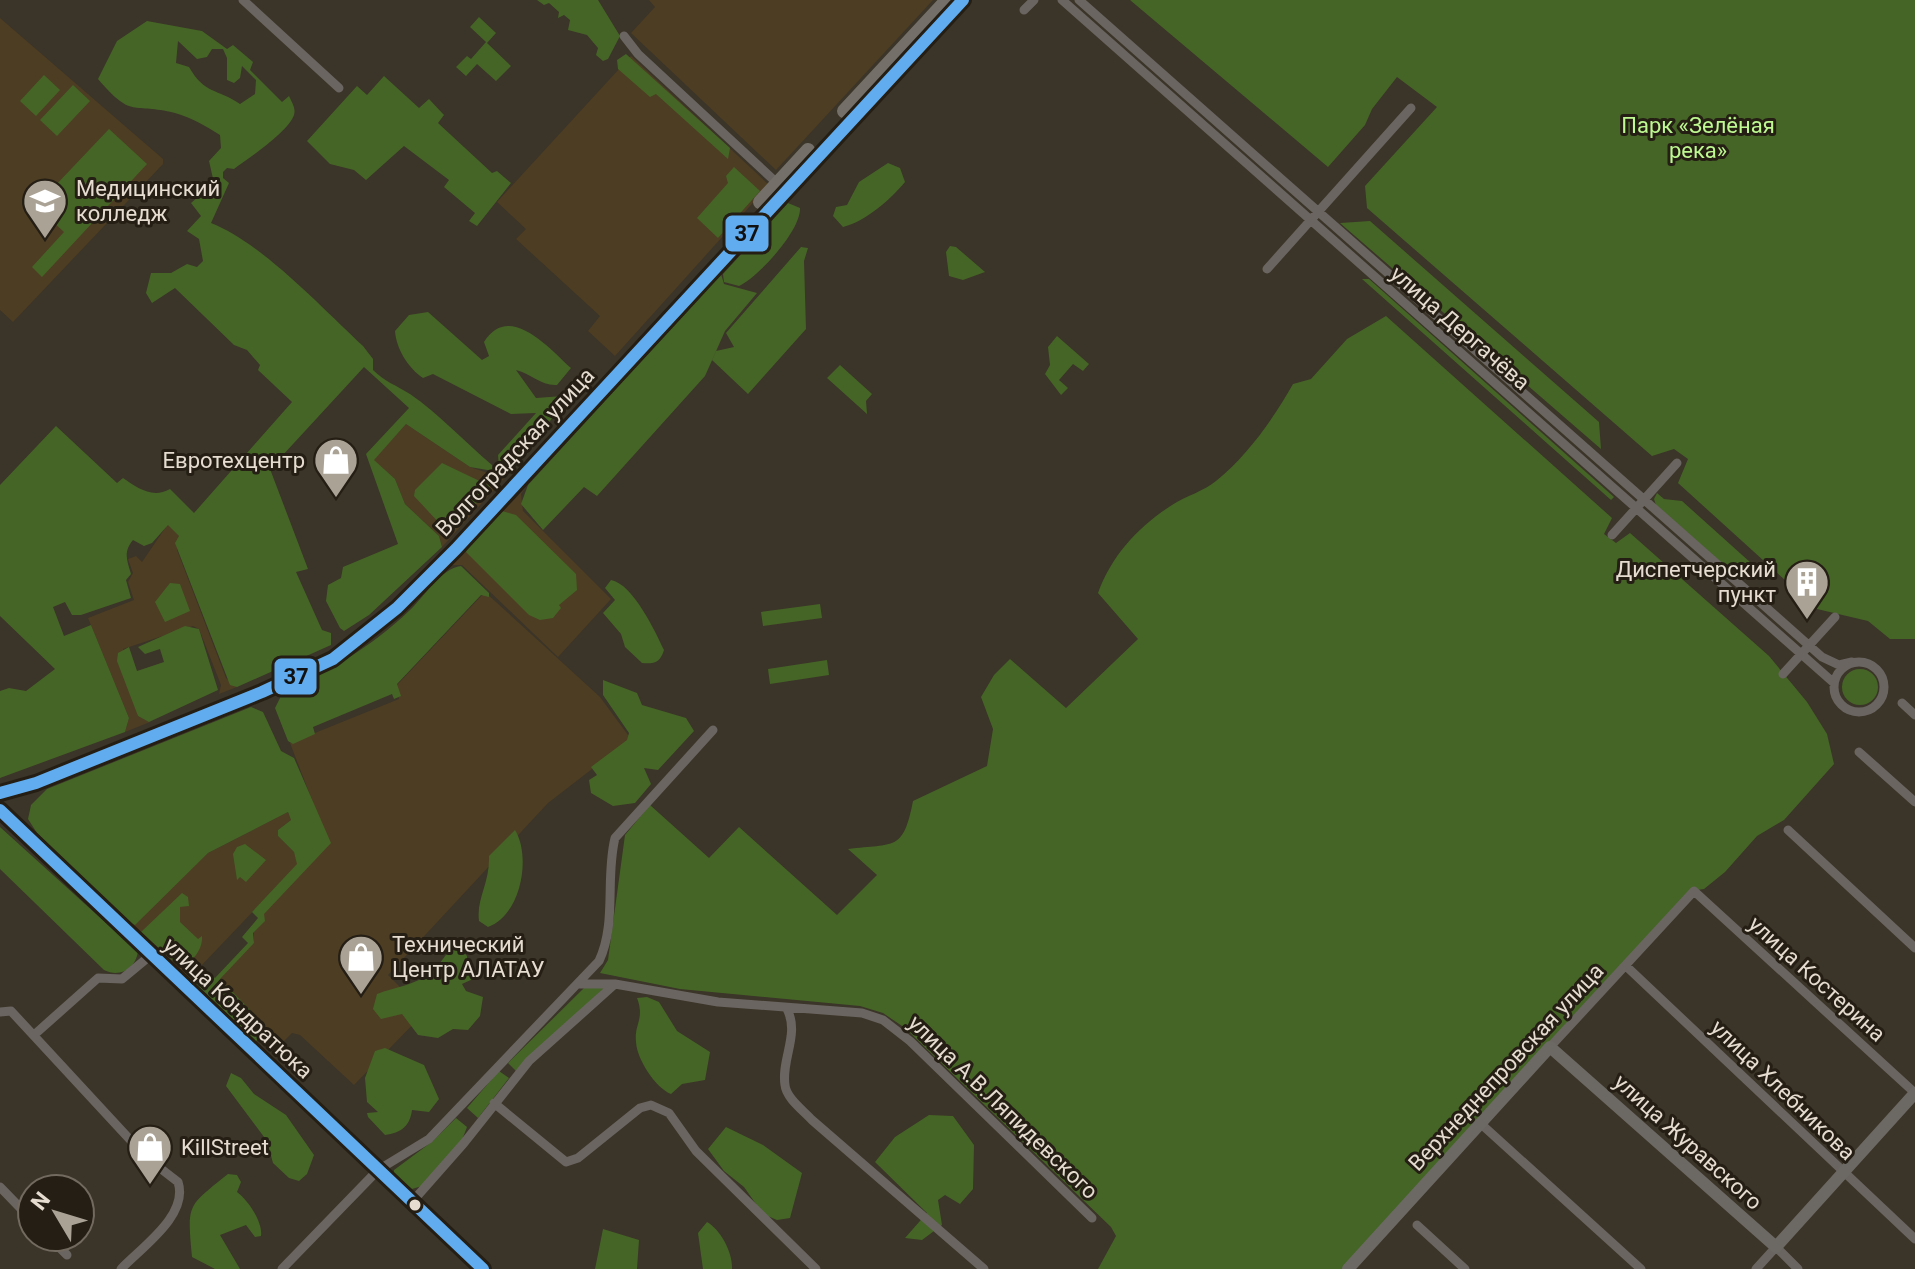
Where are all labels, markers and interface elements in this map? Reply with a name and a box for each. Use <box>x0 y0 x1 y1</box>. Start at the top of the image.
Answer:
park label: Парк «Зелёная река» <box>1621 113 1775 163</box>
place label: Медицинский колледж <box>76 176 220 226</box>
school or university icon: Медицинский колледж <box>21 177 69 240</box>
line badge: 37 <box>724 214 770 253</box>
text: 37 <box>734 221 760 246</box>
street label: улица Дергачёва <box>1385 261 1535 395</box>
street label: Волгоградская улица <box>431 363 599 541</box>
shop icon: Евротехцентр <box>312 436 360 499</box>
place label: Евротехцентр <box>163 448 305 473</box>
place label: Диспетчерский пункт <box>1616 557 1776 607</box>
building icon: Диспетчерский пункт <box>1783 558 1831 621</box>
line badge: 37 <box>273 657 318 696</box>
text: 37 <box>283 664 309 689</box>
street label: улица Костерина <box>1744 911 1890 1047</box>
street label: улица Кондратюка <box>158 932 318 1084</box>
place label: Технический Центр АЛАТАУ <box>392 932 545 982</box>
shop icon: Технический Центр АЛАТАУ <box>337 933 385 996</box>
street label: Верхнеднепровская улица <box>1403 958 1609 1176</box>
street label: улица А.В.Ляпидевского <box>903 1010 1103 1204</box>
street label: улица Хлебникова <box>1706 1015 1860 1165</box>
street label: улица Журавского <box>1609 1069 1767 1215</box>
shop icon: KillStreet <box>126 1123 174 1186</box>
place label: KillStreet <box>181 1135 269 1160</box>
north arrow <box>16 1173 96 1253</box>
text: N <box>26 1187 55 1215</box>
unlabelled marker <box>407 1197 423 1213</box>

